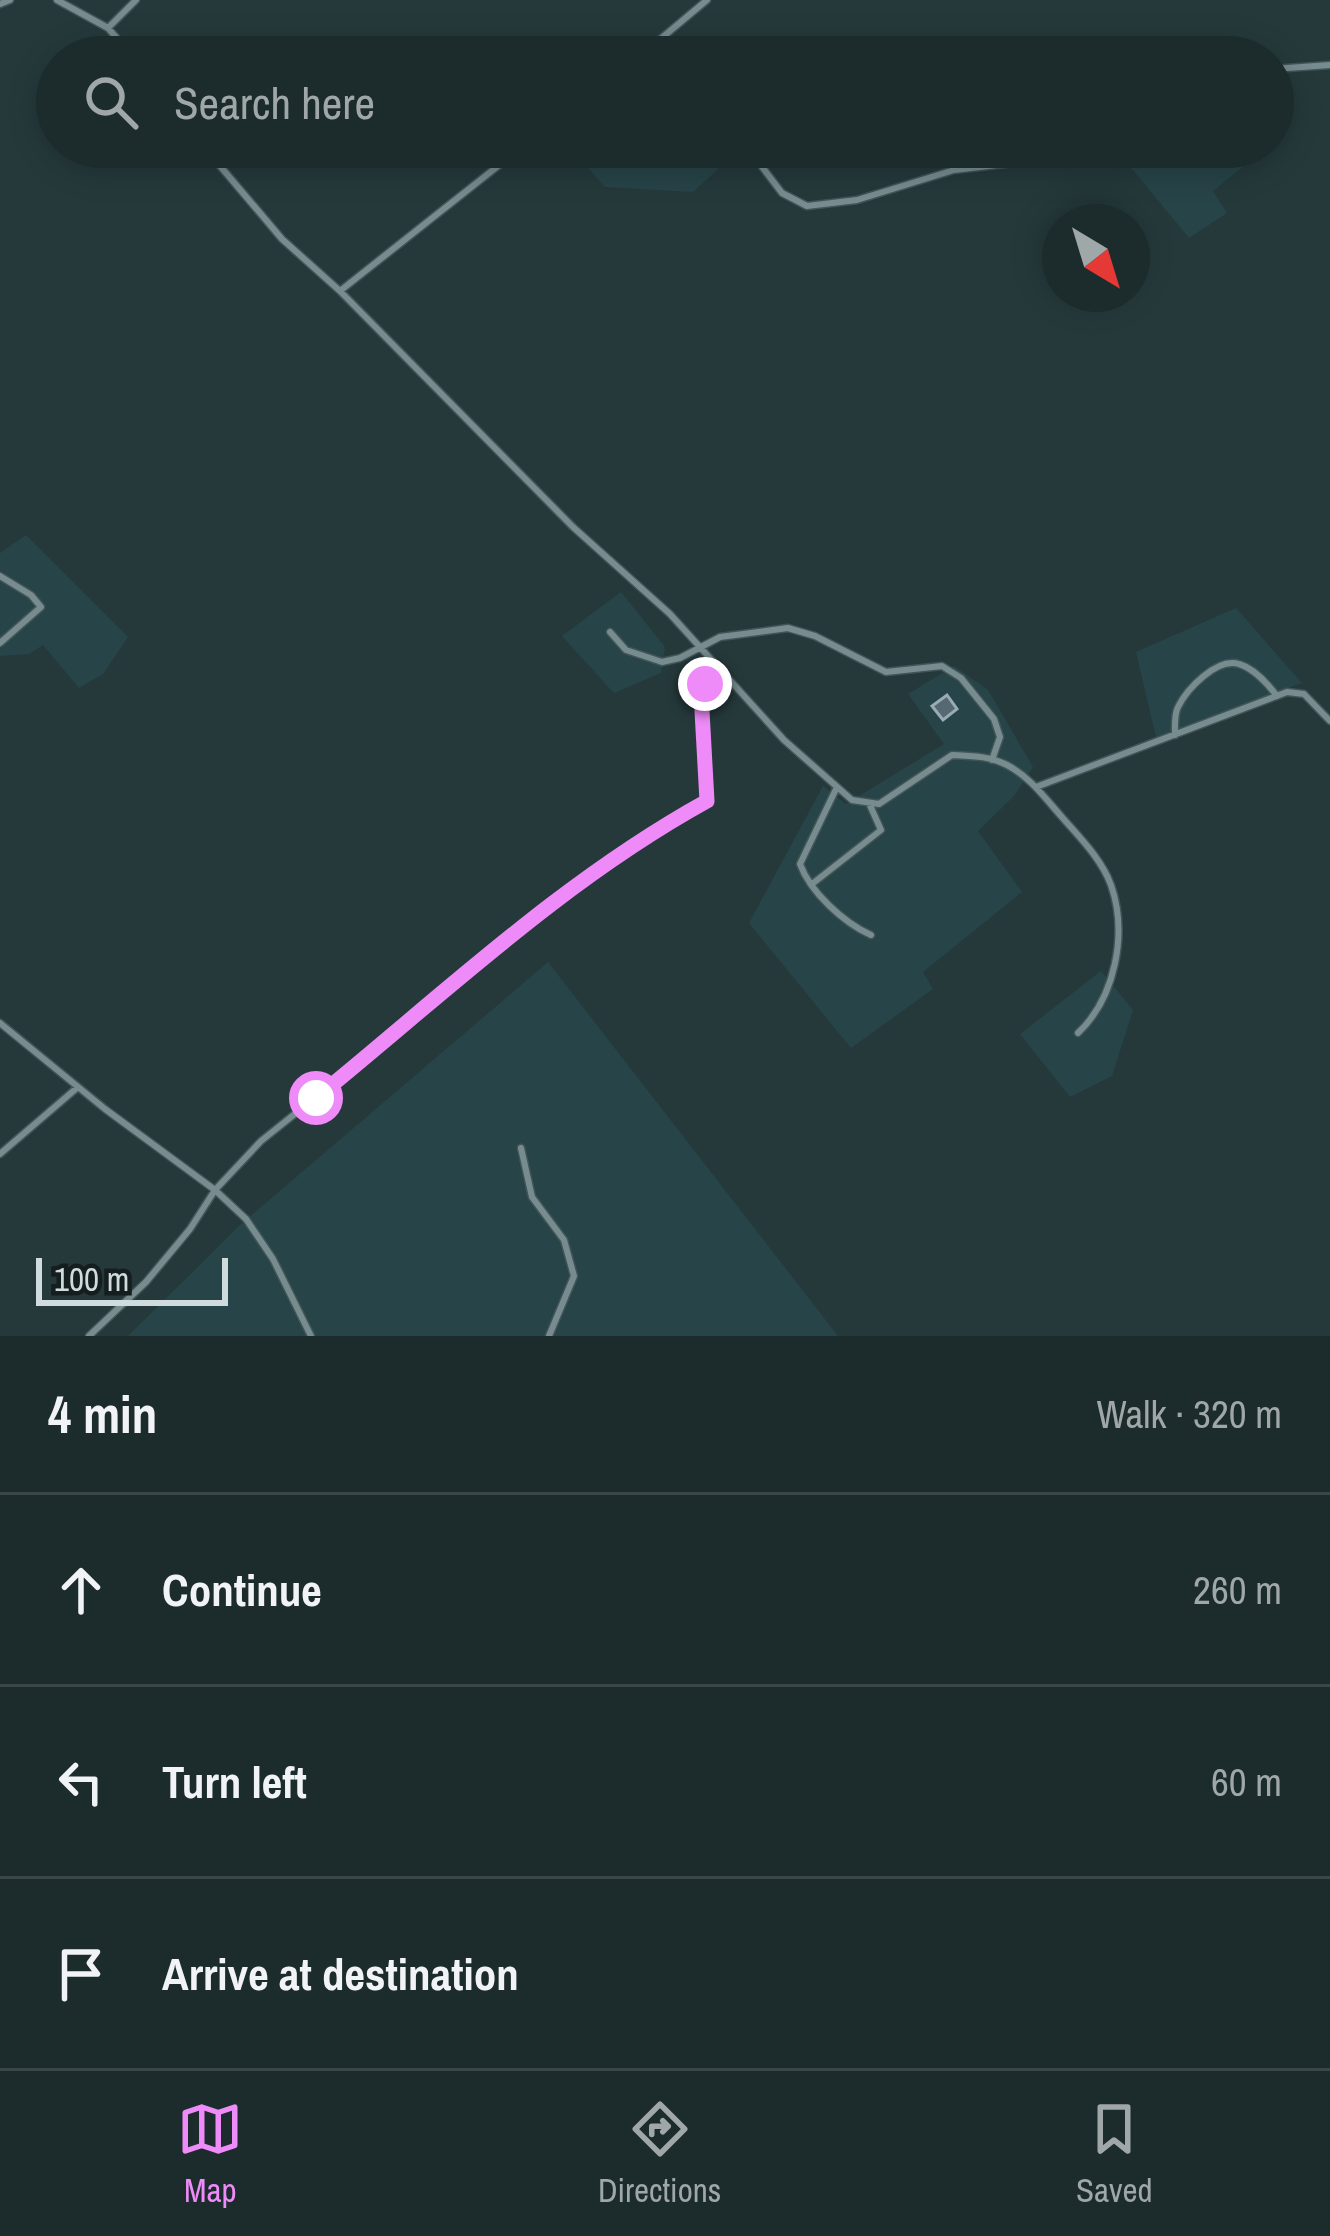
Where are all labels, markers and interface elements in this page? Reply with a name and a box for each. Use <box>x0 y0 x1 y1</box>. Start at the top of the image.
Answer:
search box <box>36 36 1294 168</box>
icon: search <box>78 69 144 135</box>
text: Search here <box>174 72 375 133</box>
north arrow <box>1042 204 1150 312</box>
route end <box>678 657 732 711</box>
route start <box>289 1071 343 1125</box>
scale bar <box>36 1252 228 1305</box>
text: 100 m <box>54 1257 129 1301</box>
text: 4 min <box>48 1380 157 1449</box>
text: Walk · 320 m <box>1097 1388 1282 1440</box>
icon: ahead <box>48 1557 114 1623</box>
text: Continue <box>162 1559 322 1620</box>
text: 260 m <box>1193 1564 1282 1616</box>
icon: left <box>48 1749 114 1815</box>
text: Turn left <box>162 1751 307 1812</box>
text: 60 m <box>1211 1756 1282 1808</box>
icon: arrive <box>48 1941 114 2007</box>
text: Arrive at destination <box>162 1943 519 2004</box>
tab: Map <box>177 2096 243 2212</box>
tab: Directions <box>598 2096 721 2212</box>
tab: Saved <box>1076 2096 1153 2212</box>

